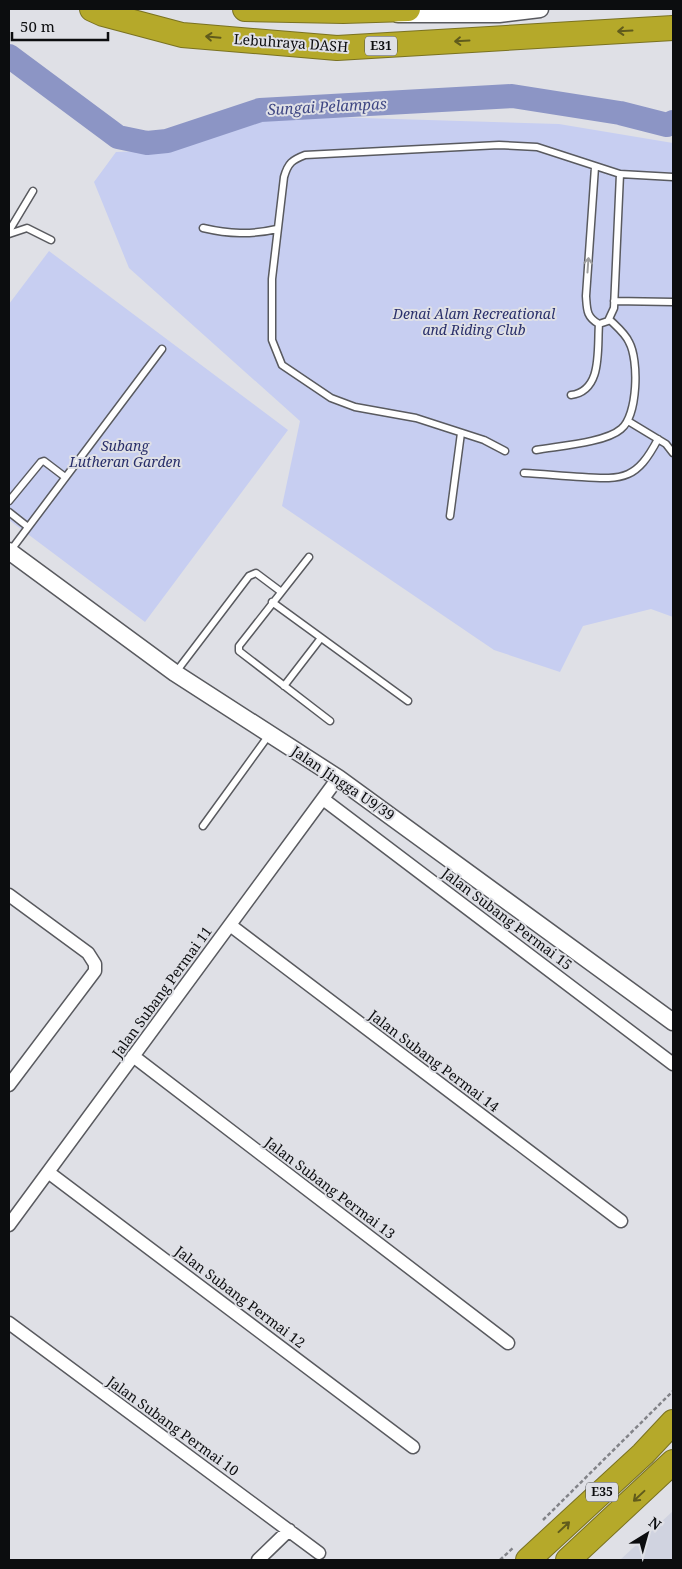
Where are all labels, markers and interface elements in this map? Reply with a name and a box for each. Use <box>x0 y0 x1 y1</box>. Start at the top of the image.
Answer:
scale bar <box>12 10 109 42</box>
text: 50 m <box>20 16 55 36</box>
one-way arrow <box>617 26 633 35</box>
street label: Lebuhraya DASH <box>233 29 349 56</box>
one-way arrow <box>205 33 221 42</box>
road number: E31 <box>365 36 397 56</box>
one-way arrow <box>455 36 471 45</box>
water label: Sungai Pelampas <box>267 93 387 119</box>
one-way arrow <box>583 257 592 273</box>
park label: Denai Alam Recreational and Riding Club <box>392 304 556 339</box>
park label: Subang Lutheran Garden <box>68 436 181 471</box>
street label: Jalan Jingga U9/39 <box>287 740 399 824</box>
street label: Jalan Subang Permai 15 <box>438 863 576 974</box>
street label: Jalan Subang Permai 11 <box>107 922 216 1062</box>
street label: Jalan Subang Permai 14 <box>365 1005 503 1116</box>
street label: Jalan Subang Permai 13 <box>261 1132 399 1243</box>
street label: Jalan Subang Permai 12 <box>171 1241 309 1352</box>
street label: Jalan Subang Permai 10 <box>103 1371 243 1480</box>
road number: E35 <box>586 1482 618 1501</box>
one-way arrow <box>632 1490 645 1502</box>
north arrow <box>622 1509 672 1559</box>
text: N <box>645 1512 665 1534</box>
one-way arrow <box>558 1521 571 1533</box>

